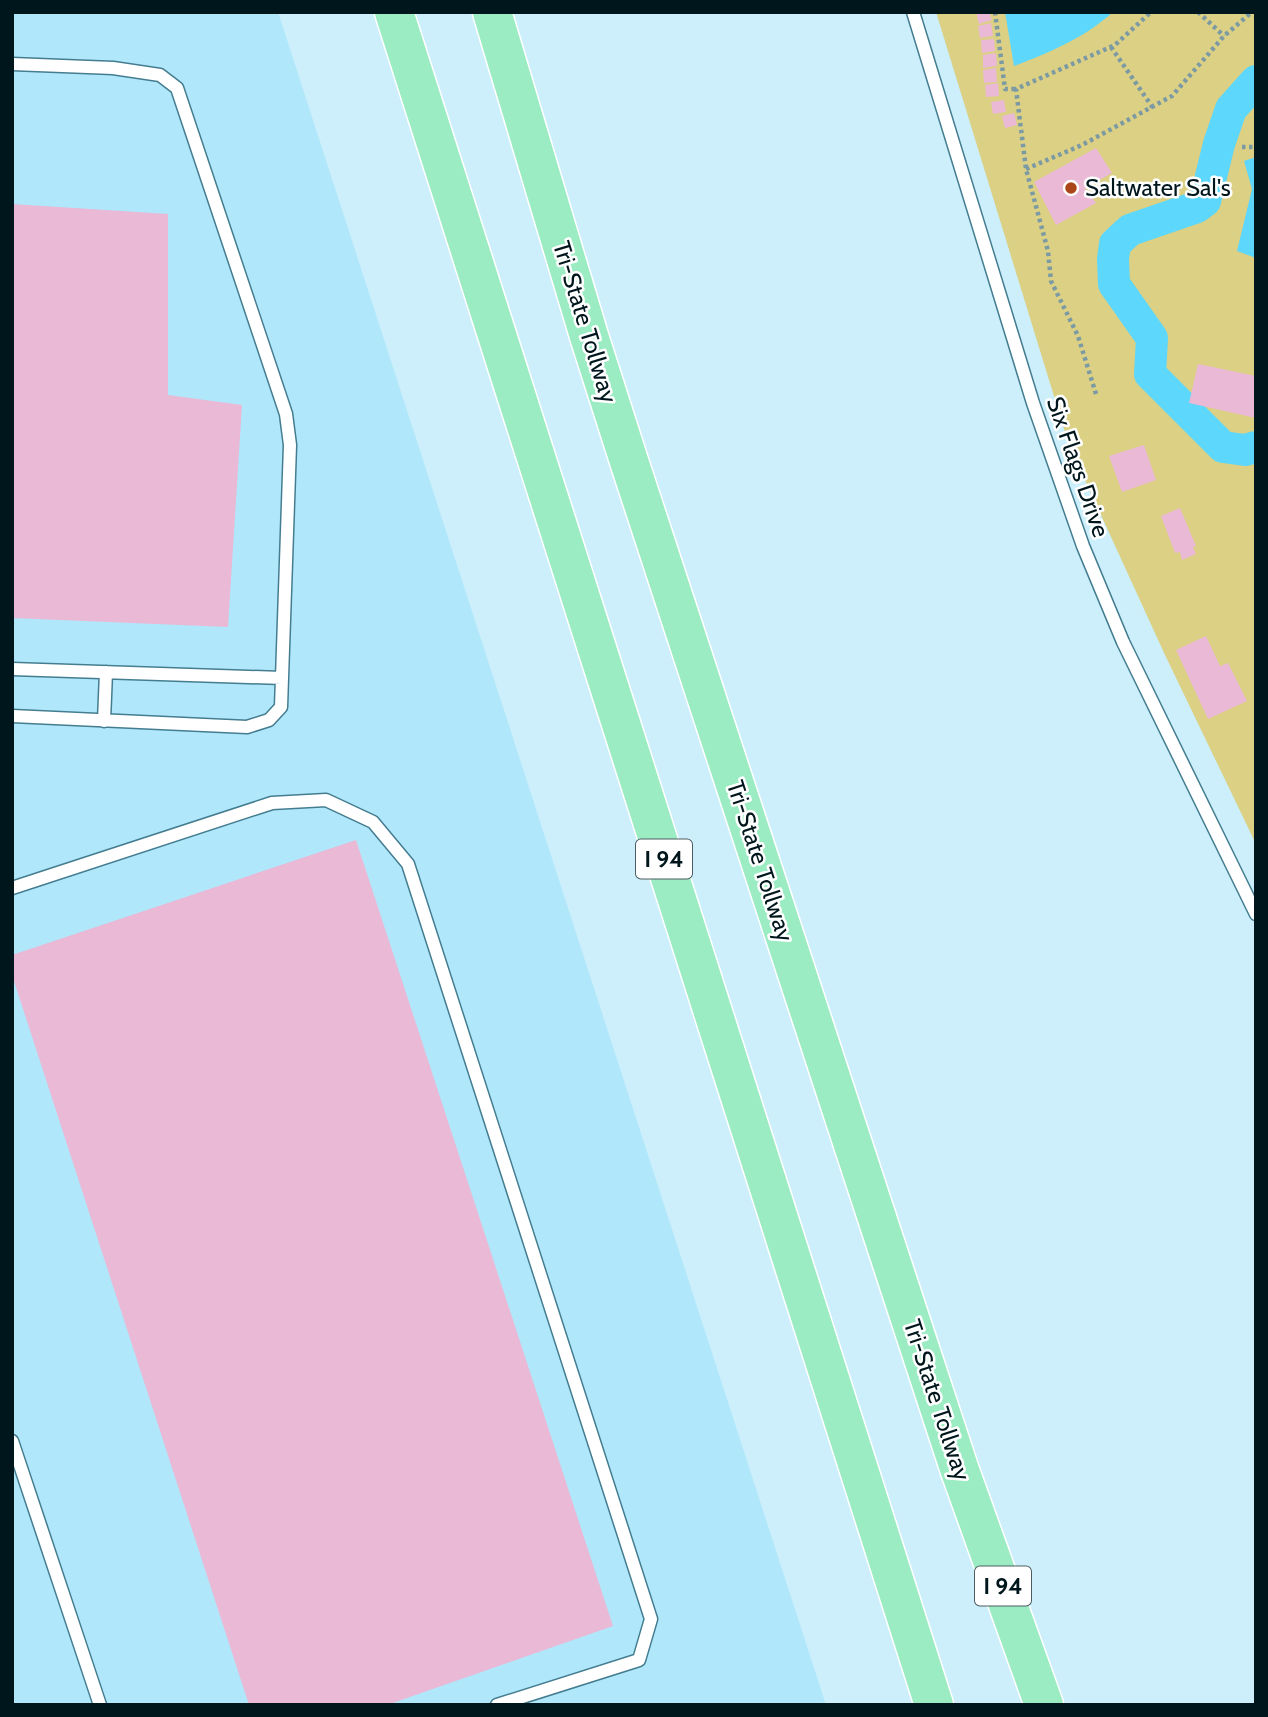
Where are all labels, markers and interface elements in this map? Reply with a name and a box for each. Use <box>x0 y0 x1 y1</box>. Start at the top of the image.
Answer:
place label: Saltwater Sal's <box>1085 173 1231 202</box>
marker: Saltwater Sal's <box>1063 180 1079 196</box>
street label: Tri-State Tollway <box>547 237 624 406</box>
street label: Six Flags Drive <box>1041 393 1116 541</box>
street label: Tri-State Tollway <box>721 777 800 945</box>
road number: I 94 <box>636 839 692 878</box>
street label: Tri-State Tollway <box>898 1316 977 1484</box>
road number: I 94 <box>975 1567 1031 1606</box>

